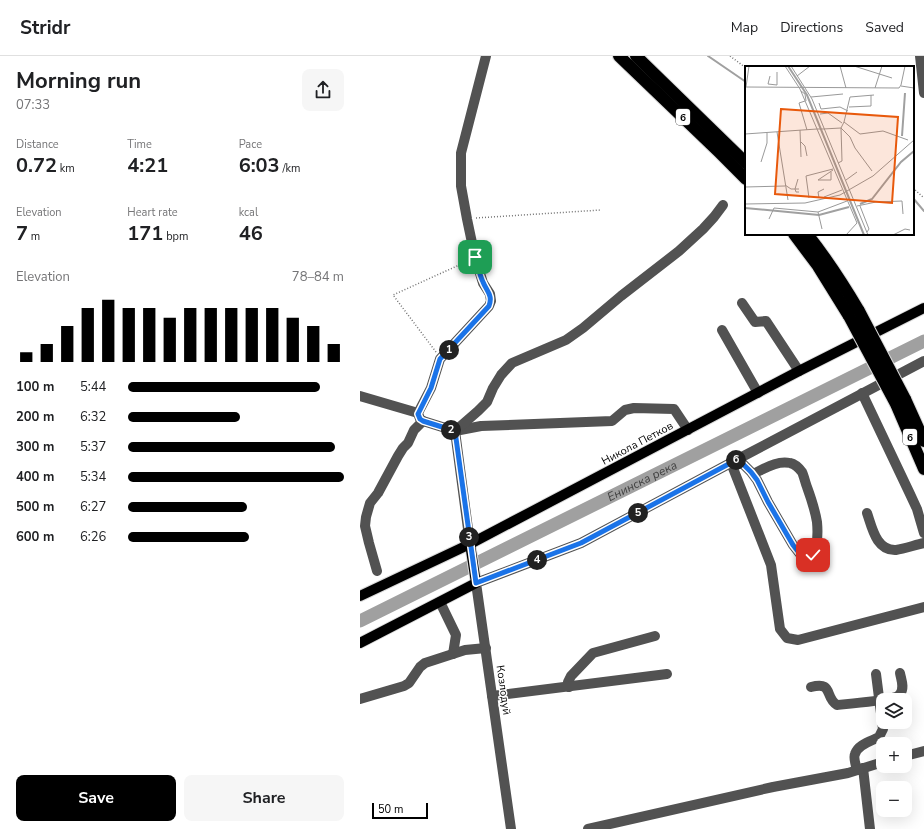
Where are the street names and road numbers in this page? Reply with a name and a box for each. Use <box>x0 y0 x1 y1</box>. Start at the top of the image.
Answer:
road number: 6 <box>676 109 690 125</box>
street label: Никола Петков <box>599 418 676 469</box>
road number: 6 <box>903 429 917 445</box>
street label: Козлодуй <box>493 664 514 716</box>

